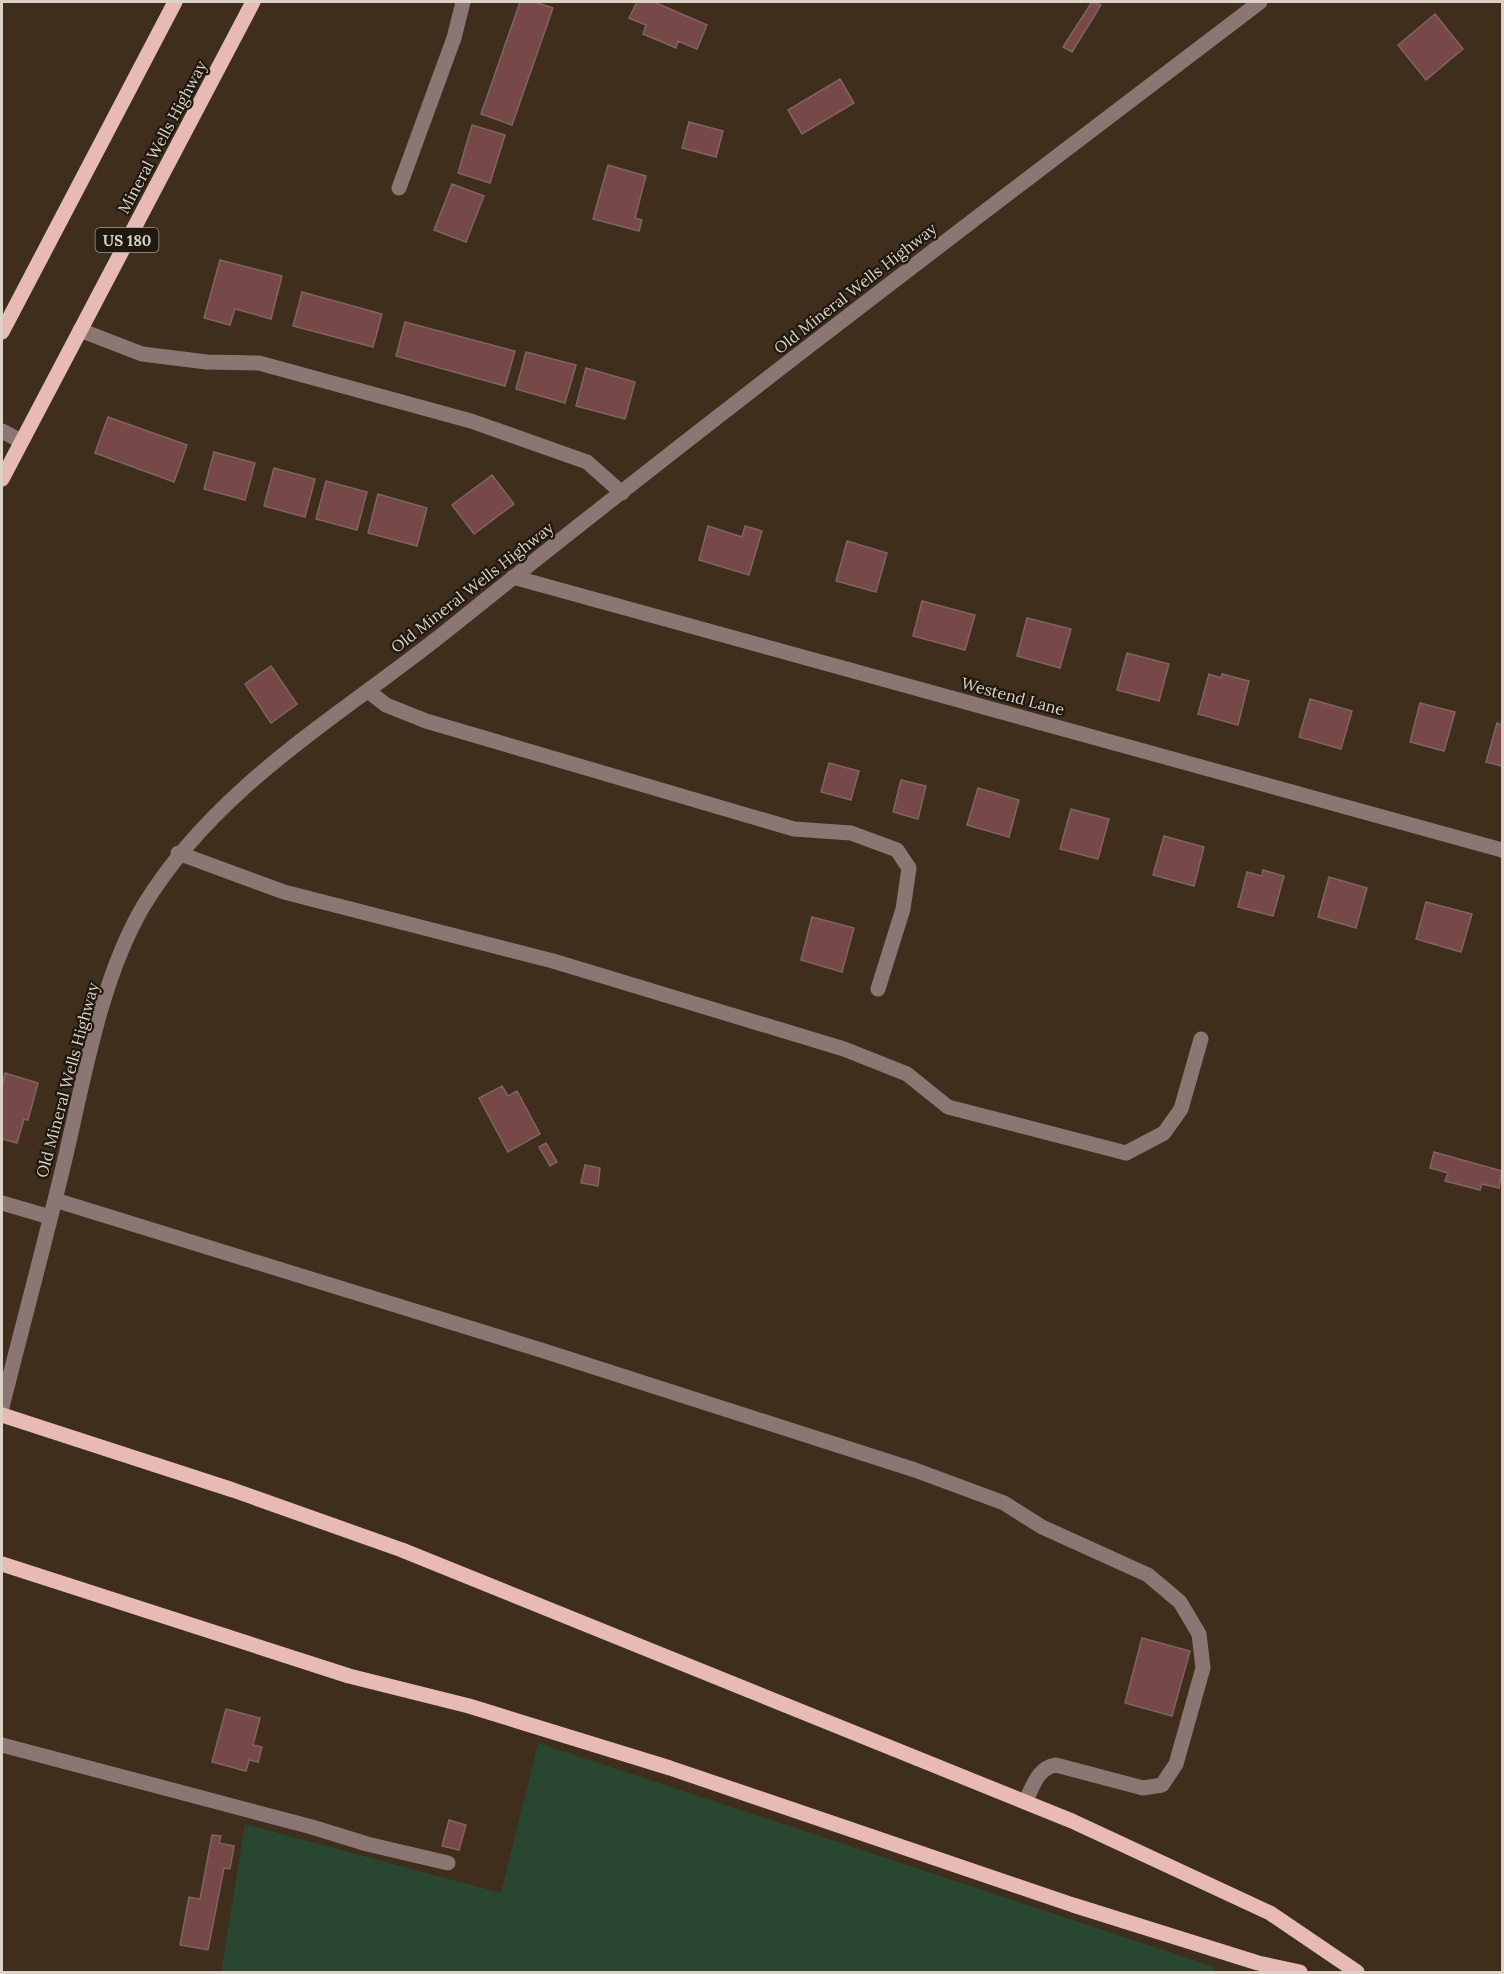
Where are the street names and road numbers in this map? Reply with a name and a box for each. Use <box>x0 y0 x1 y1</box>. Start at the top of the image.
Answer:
street label: Mineral Wells Highway <box>113 57 211 217</box>
street label: Old Mineral Wells Highway <box>770 218 941 358</box>
road number: US 180 <box>96 228 158 252</box>
street label: Old Mineral Wells Highway <box>387 517 558 657</box>
street label: Westend Lane <box>959 673 1067 719</box>
street label: Old Mineral Wells Highway <box>31 980 103 1180</box>

